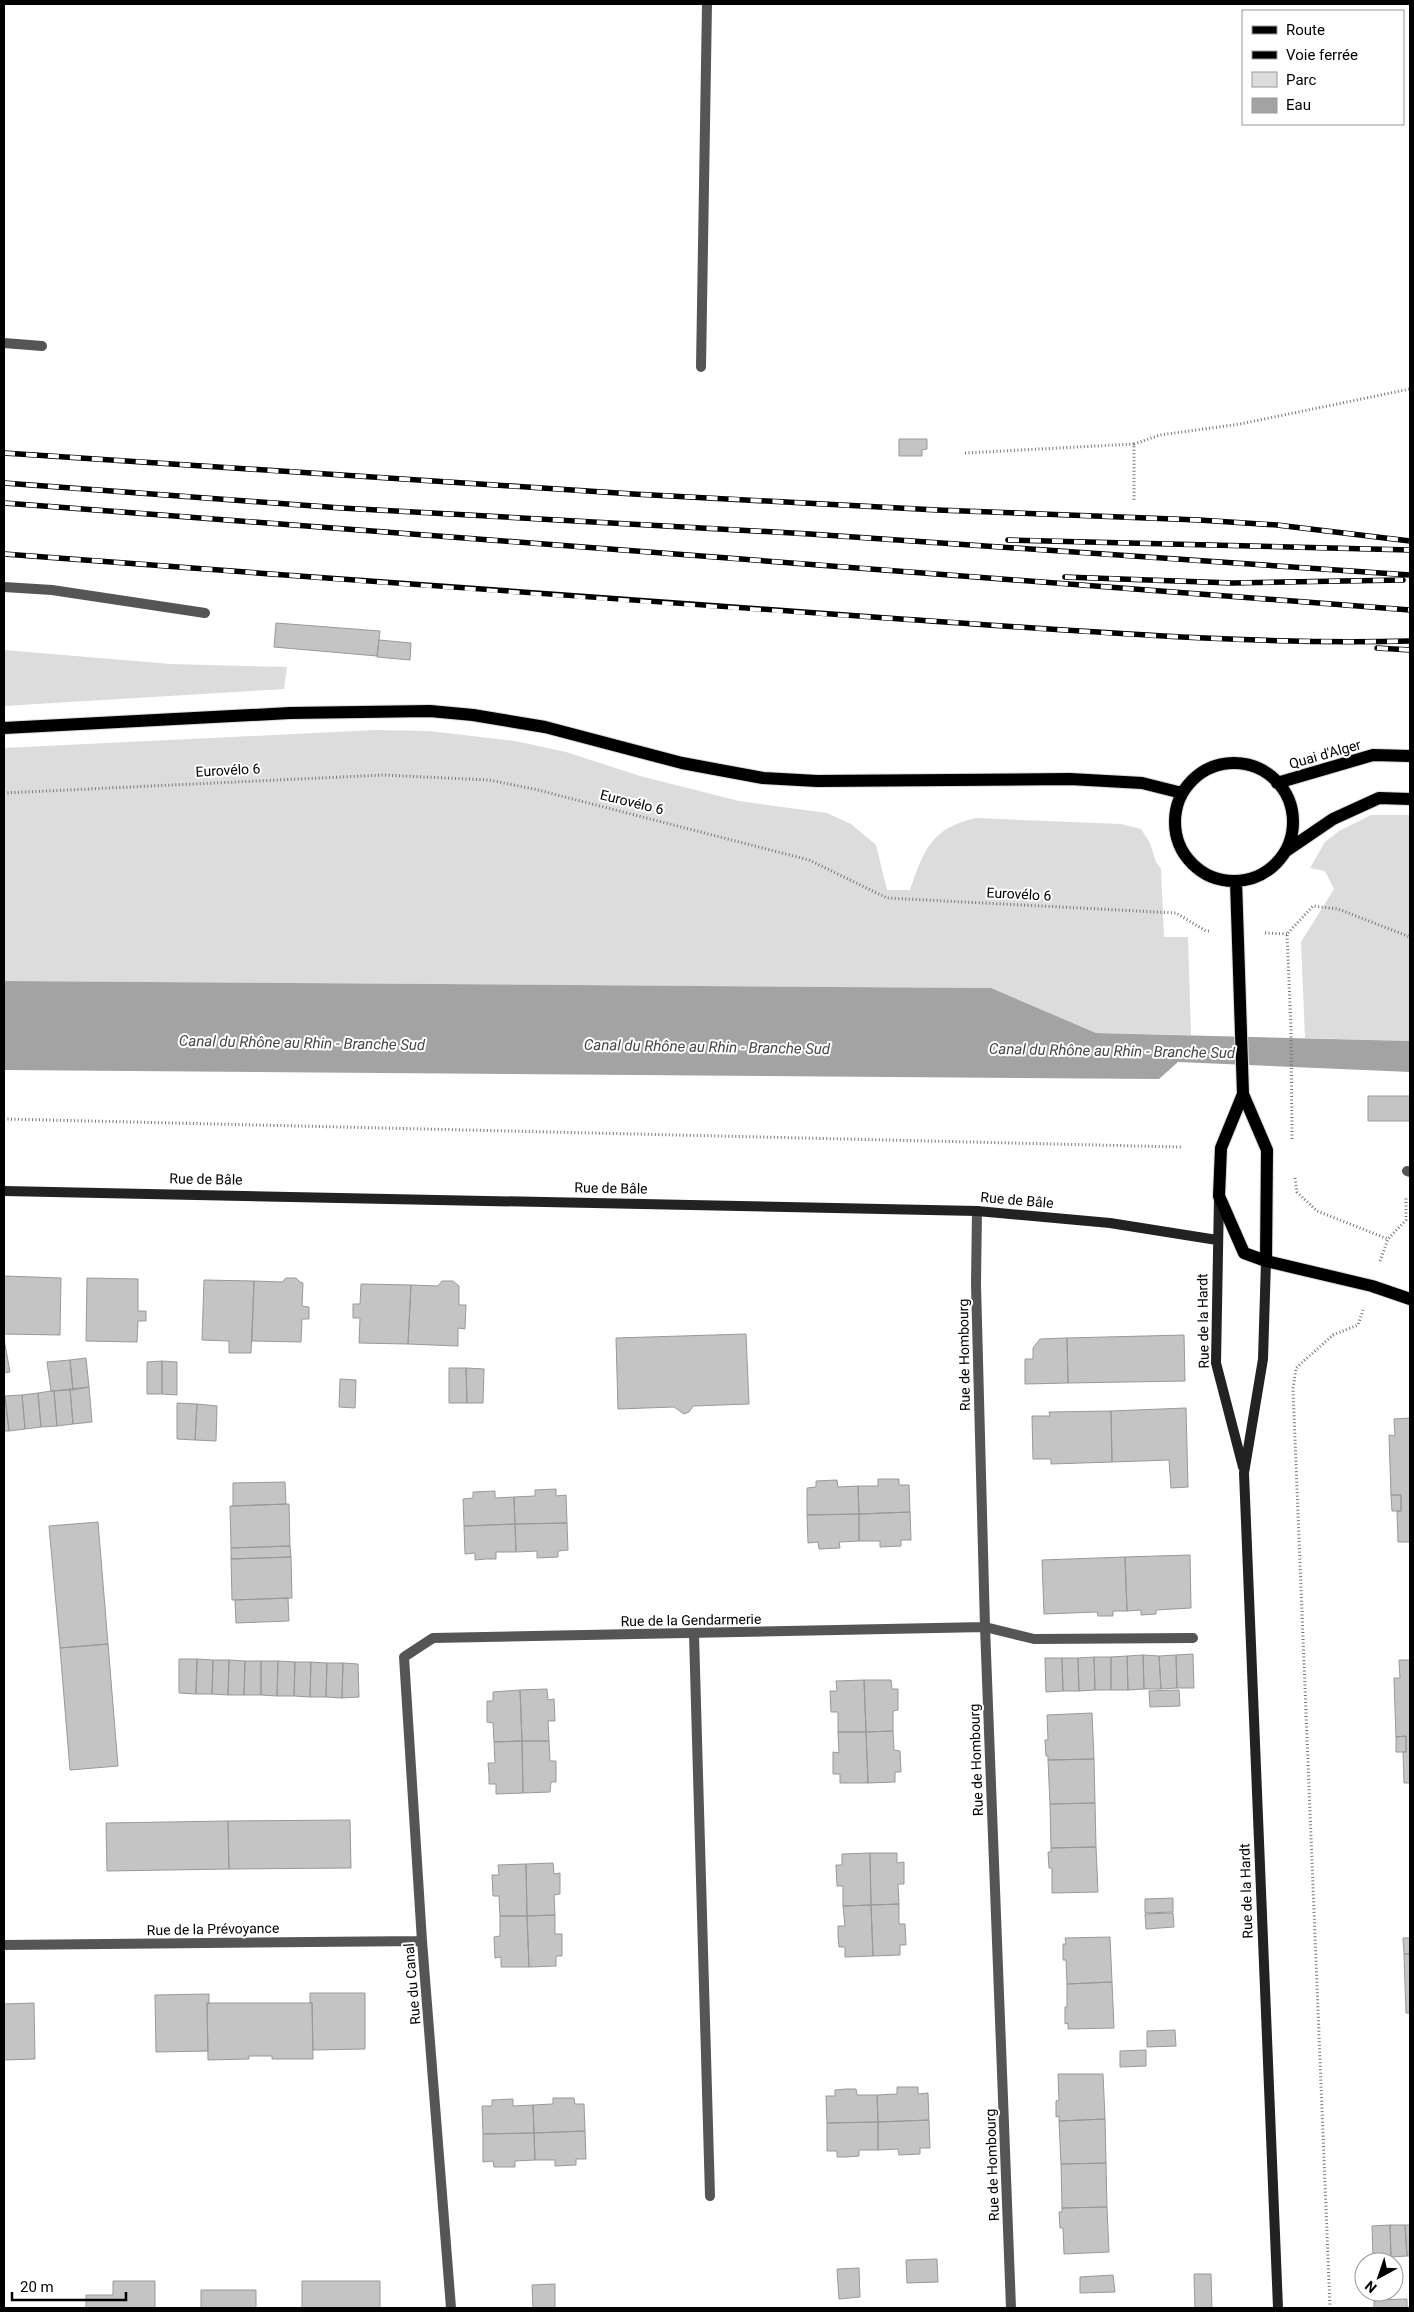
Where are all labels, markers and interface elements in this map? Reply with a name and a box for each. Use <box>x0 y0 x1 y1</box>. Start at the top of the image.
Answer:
legend <box>1242 10 1404 125</box>
text: Route <box>1286 21 1325 39</box>
text: Voie ferrée <box>1286 46 1358 64</box>
text: Parc <box>1286 71 1316 89</box>
text: Eau <box>1286 96 1311 114</box>
street label: Quai d'Alger <box>1287 736 1363 772</box>
street label: Eurovélo 6 <box>195 760 261 780</box>
street label: Eurovélo 6 <box>599 786 666 818</box>
street label: Eurovélo 6 <box>986 884 1052 904</box>
water label: Canal du Rhône au Rhin - Branche Sud <box>179 1032 426 1054</box>
water label: Canal du Rhône au Rhin - Branche Sud <box>584 1036 831 1058</box>
water label: Canal du Rhône au Rhin - Branche Sud <box>989 1040 1236 1062</box>
street label: Rue de Bâle <box>169 1170 243 1188</box>
street label: Rue de Bâle <box>574 1179 648 1197</box>
street label: Rue de Bâle <box>980 1189 1054 1211</box>
street label: Rue de la Hardt <box>1194 1273 1212 1369</box>
street label: Rue de Hombourg <box>955 1299 973 1411</box>
street label: Rue de la Gendarmerie <box>620 1611 762 1629</box>
street label: Rue de Hombourg <box>966 1704 986 1816</box>
street label: Rue de la Hardt <box>1236 1843 1256 1939</box>
street label: Rue de la Prévoyance <box>147 1920 279 1938</box>
street label: Rue du Canal <box>400 1943 424 2025</box>
street label: Rue de Hombourg <box>982 2109 1002 2221</box>
north arrow <box>1354 2252 1404 2302</box>
scale bar <box>12 2270 126 2302</box>
text: 20 m <box>20 2278 54 2296</box>
text: N <box>1362 2278 1380 2296</box>

